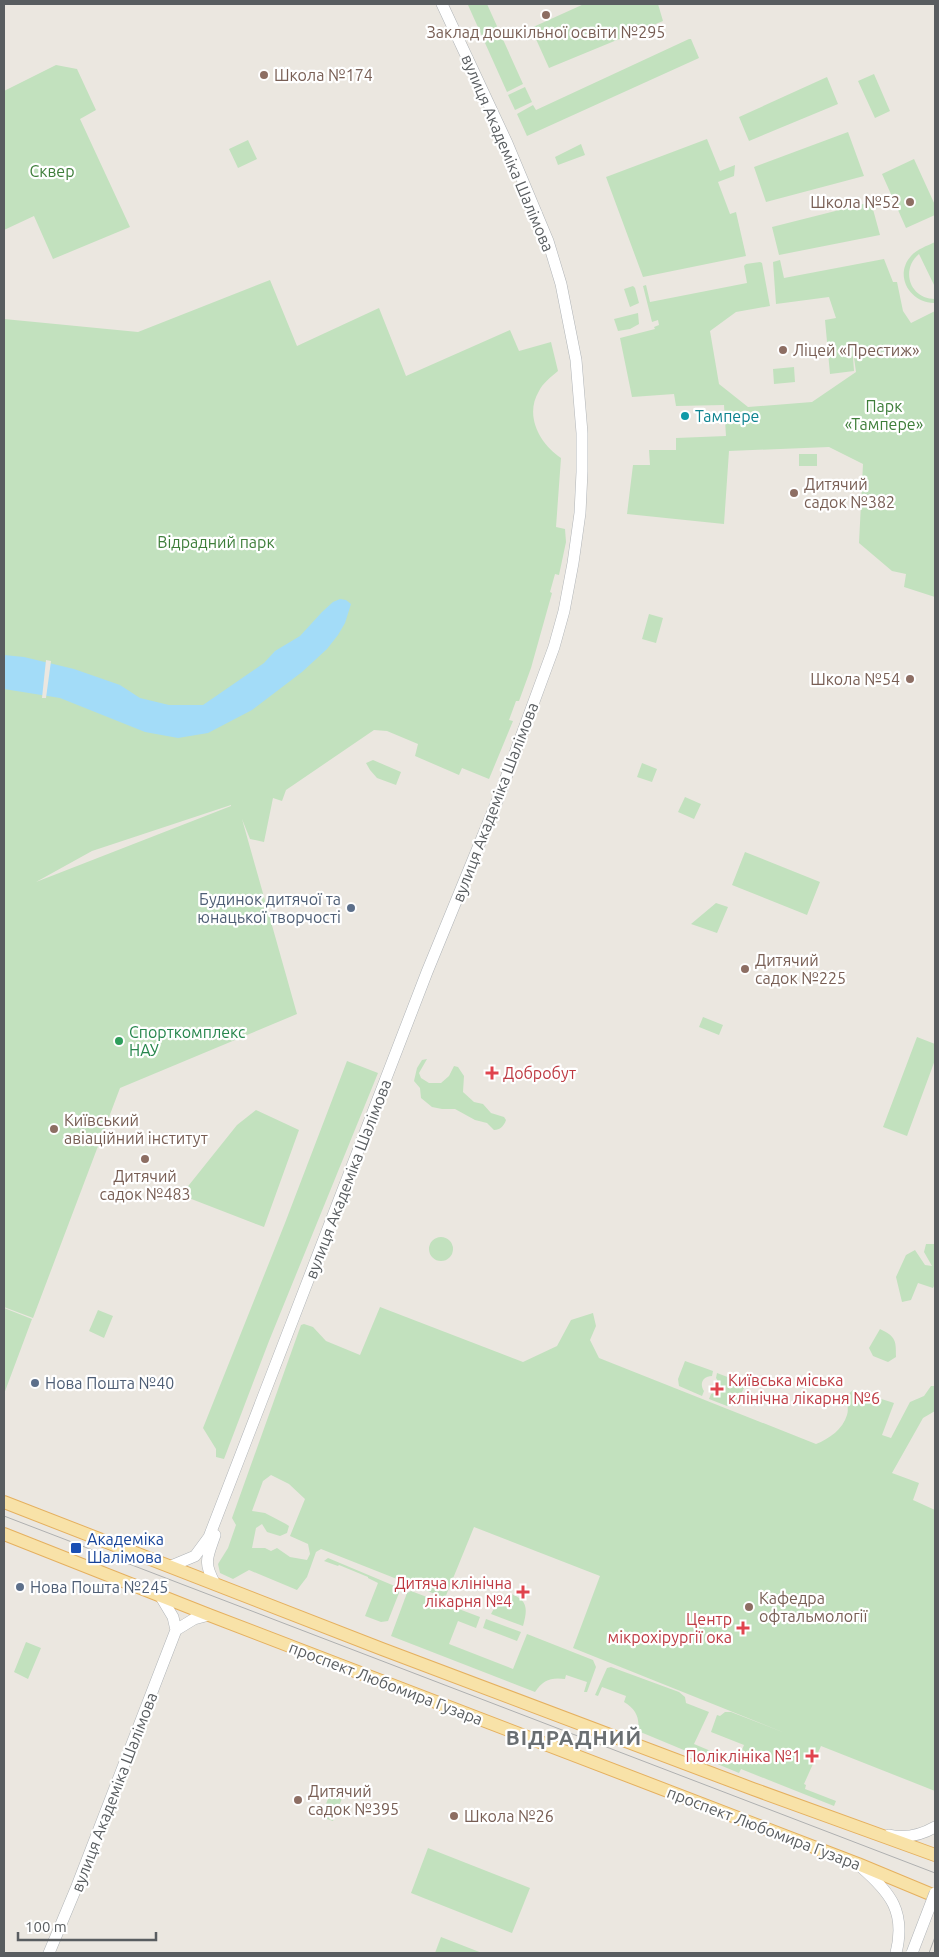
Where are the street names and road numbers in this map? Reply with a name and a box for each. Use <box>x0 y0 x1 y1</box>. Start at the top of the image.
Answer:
street label: вулиця Академіка Шалімова <box>458 52 558 254</box>
street label: вулиця Академіка Шалімова <box>449 700 541 904</box>
street label: вулиця Академіка Шалімова <box>302 1077 394 1281</box>
street label: проспект Любомира Гузара <box>287 1638 485 1728</box>
street label: вулиця Академіка Шалімова <box>68 1690 160 1894</box>
street label: проспект Любомира Гузара <box>665 1783 863 1873</box>

